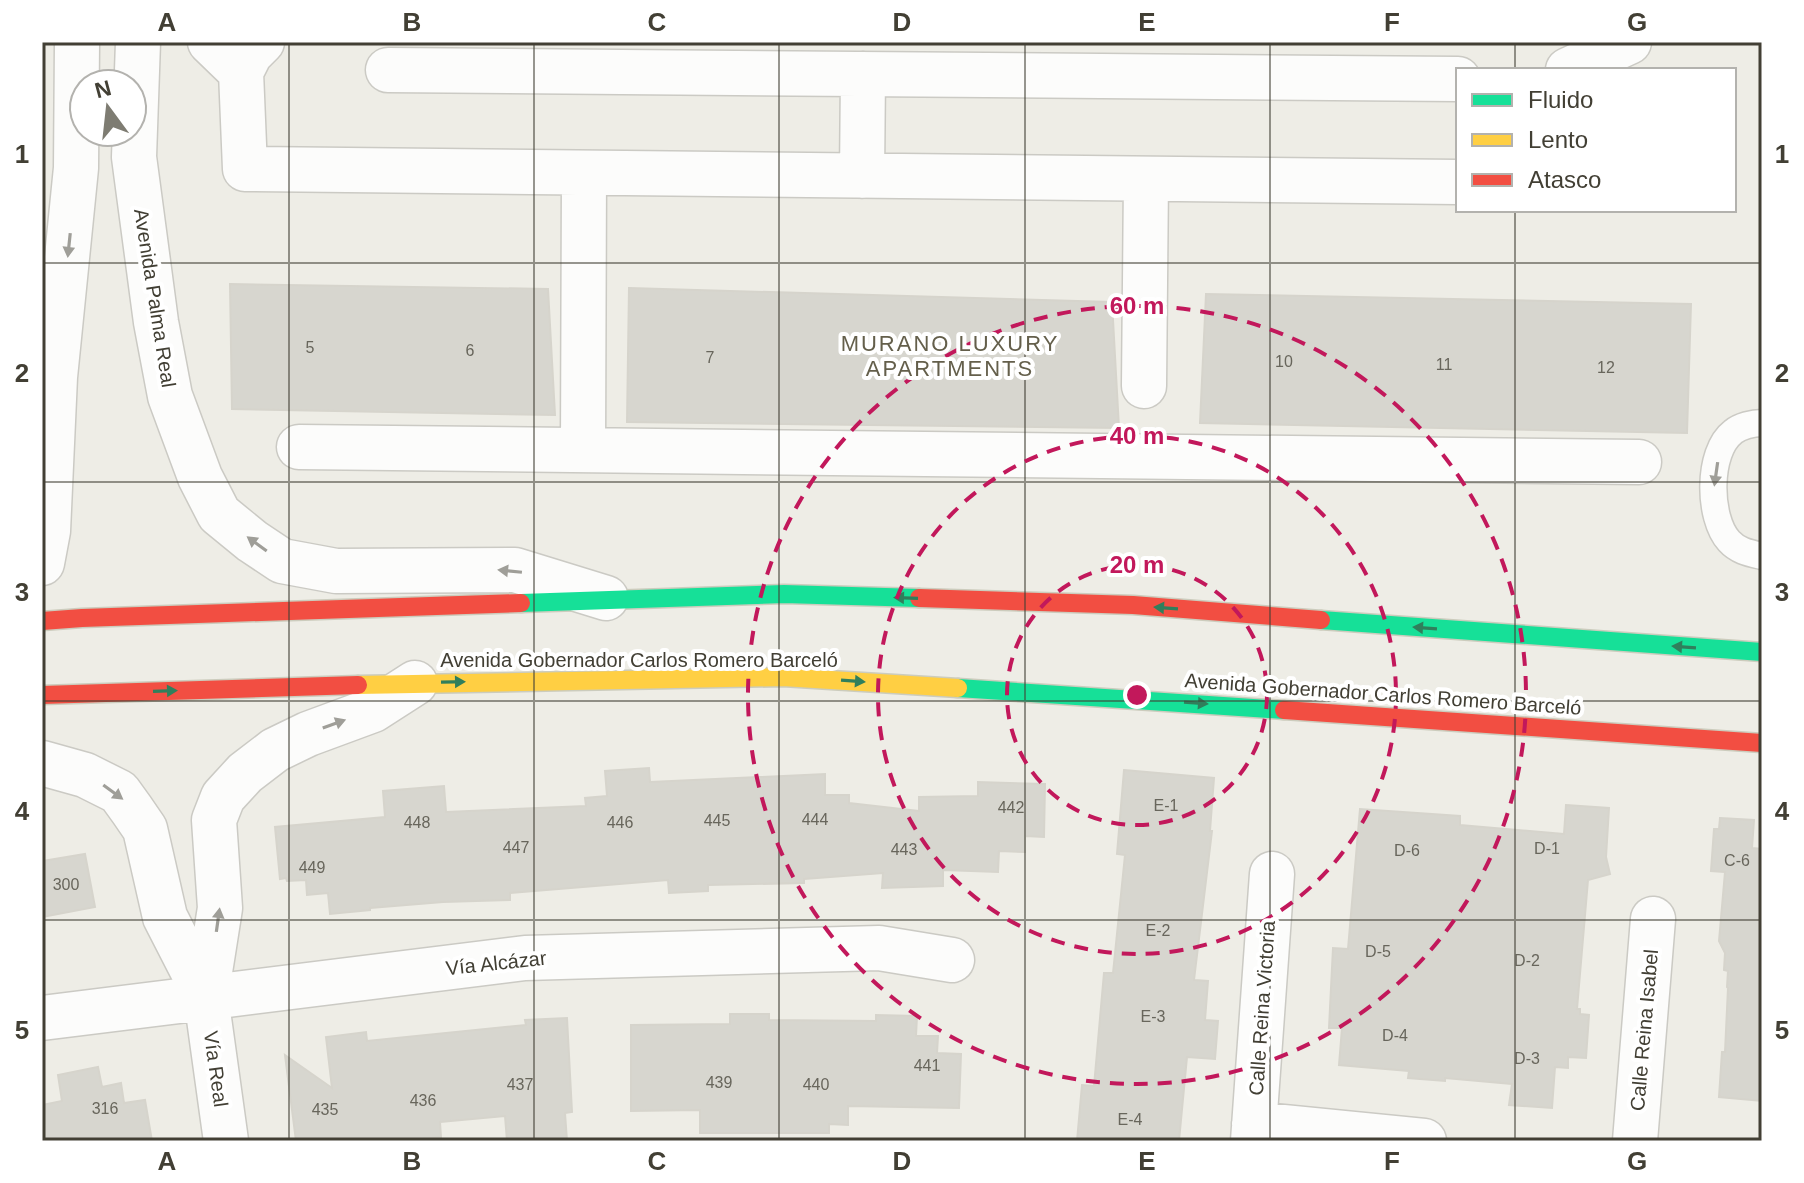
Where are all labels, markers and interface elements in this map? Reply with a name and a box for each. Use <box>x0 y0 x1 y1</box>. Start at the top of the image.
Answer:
text: A <box>158 7 177 37</box>
text: B <box>403 7 421 37</box>
text: C <box>648 7 667 37</box>
text: D <box>893 7 911 37</box>
text: E <box>1138 7 1156 37</box>
text: F <box>1384 7 1400 37</box>
text: G <box>1627 7 1647 37</box>
north arrow <box>68 68 148 148</box>
legend <box>1456 68 1736 212</box>
text: N <box>92 75 114 103</box>
text: Fluido <box>1528 86 1593 113</box>
text: Lento <box>1528 126 1588 153</box>
text: 1 <box>15 139 29 169</box>
text: 1 <box>1775 139 1789 169</box>
text: Atasco <box>1528 166 1601 193</box>
street label: Avenida Palma Real <box>130 207 180 389</box>
one-way arrow <box>62 233 75 258</box>
text: 60 m <box>1110 292 1164 319</box>
district label: MURANO LUXURY APARTMENTS <box>841 331 1059 381</box>
house number: 5 <box>306 339 315 356</box>
house number: 6 <box>466 342 475 359</box>
house number: 7 <box>706 349 715 366</box>
house number: 10 <box>1275 353 1293 370</box>
house number: 11 <box>1436 356 1452 373</box>
text: 2 <box>15 358 29 388</box>
text: 2 <box>1775 358 1789 388</box>
house number: 12 <box>1597 359 1615 376</box>
text: 40 m <box>1110 422 1164 449</box>
one-way arrow <box>1709 462 1722 487</box>
one-way arrow <box>246 537 267 552</box>
text: 20 m <box>1110 551 1164 578</box>
one-way arrow <box>497 565 522 578</box>
text: 3 <box>15 577 29 607</box>
text: 3 <box>1775 577 1789 607</box>
one-way arrow <box>893 592 918 605</box>
one-way arrow <box>1153 601 1178 614</box>
one-way arrow <box>1412 621 1437 634</box>
one-way arrow <box>1671 640 1696 653</box>
street label: Avenida Gobernador Carlos Romero Barceló <box>440 649 838 671</box>
street label: Avenida Gobernador Carlos Romero Barceló <box>1184 669 1582 719</box>
one-way arrow <box>840 675 865 688</box>
one-way arrow <box>441 676 466 688</box>
centre of rings <box>1123 681 1151 709</box>
one-way arrow <box>153 685 178 698</box>
one-way arrow <box>1184 697 1209 710</box>
one-way arrow <box>322 717 346 730</box>
one-way arrow <box>103 784 124 799</box>
text: 4 <box>15 796 30 826</box>
text: 4 <box>1775 796 1790 826</box>
house number: E-1 <box>1154 797 1179 814</box>
house number: 442 <box>998 799 1024 816</box>
house number: 444 <box>802 811 828 828</box>
house number: 445 <box>704 812 730 829</box>
house number: 448 <box>404 814 430 831</box>
house number: 446 <box>607 814 633 831</box>
house number: 447 <box>503 839 529 856</box>
house number: D-1 <box>1534 840 1560 857</box>
house number: 443 <box>891 841 917 858</box>
house number: D-6 <box>1394 842 1420 859</box>
house number: C-6 <box>1724 852 1750 869</box>
house number: 449 <box>299 859 325 876</box>
house number: 300 <box>53 876 79 893</box>
one-way arrow <box>212 907 225 932</box>
street label: Calle Reina Victoria <box>1245 919 1279 1096</box>
house number: E-2 <box>1146 922 1171 939</box>
house number: D-5 <box>1365 943 1391 960</box>
street label: Vía Alcázar <box>445 947 548 979</box>
street label: Calle Reina Isabel <box>1626 948 1662 1112</box>
house number: D-2 <box>1514 952 1540 969</box>
house number: E-3 <box>1141 1008 1166 1025</box>
text: 5 <box>15 1015 29 1045</box>
text: 5 <box>1775 1015 1789 1045</box>
house number: D-4 <box>1382 1027 1408 1044</box>
street label: Vía Real <box>200 1029 232 1109</box>
house number: D-3 <box>1514 1050 1540 1067</box>
house number: 441 <box>914 1057 940 1074</box>
house number: 439 <box>706 1074 732 1091</box>
house number: 437 <box>507 1076 533 1093</box>
house number: 440 <box>803 1076 829 1093</box>
house number: 436 <box>410 1092 436 1109</box>
house number: 316 <box>92 1100 118 1117</box>
house number: 435 <box>312 1101 338 1118</box>
house number: E-4 <box>1118 1111 1143 1128</box>
text: A <box>158 1146 177 1176</box>
text: B <box>403 1146 421 1176</box>
text: C <box>648 1146 667 1176</box>
text: D <box>893 1146 911 1176</box>
text: E <box>1138 1146 1156 1176</box>
text: F <box>1384 1146 1400 1176</box>
text: G <box>1627 1146 1647 1176</box>

